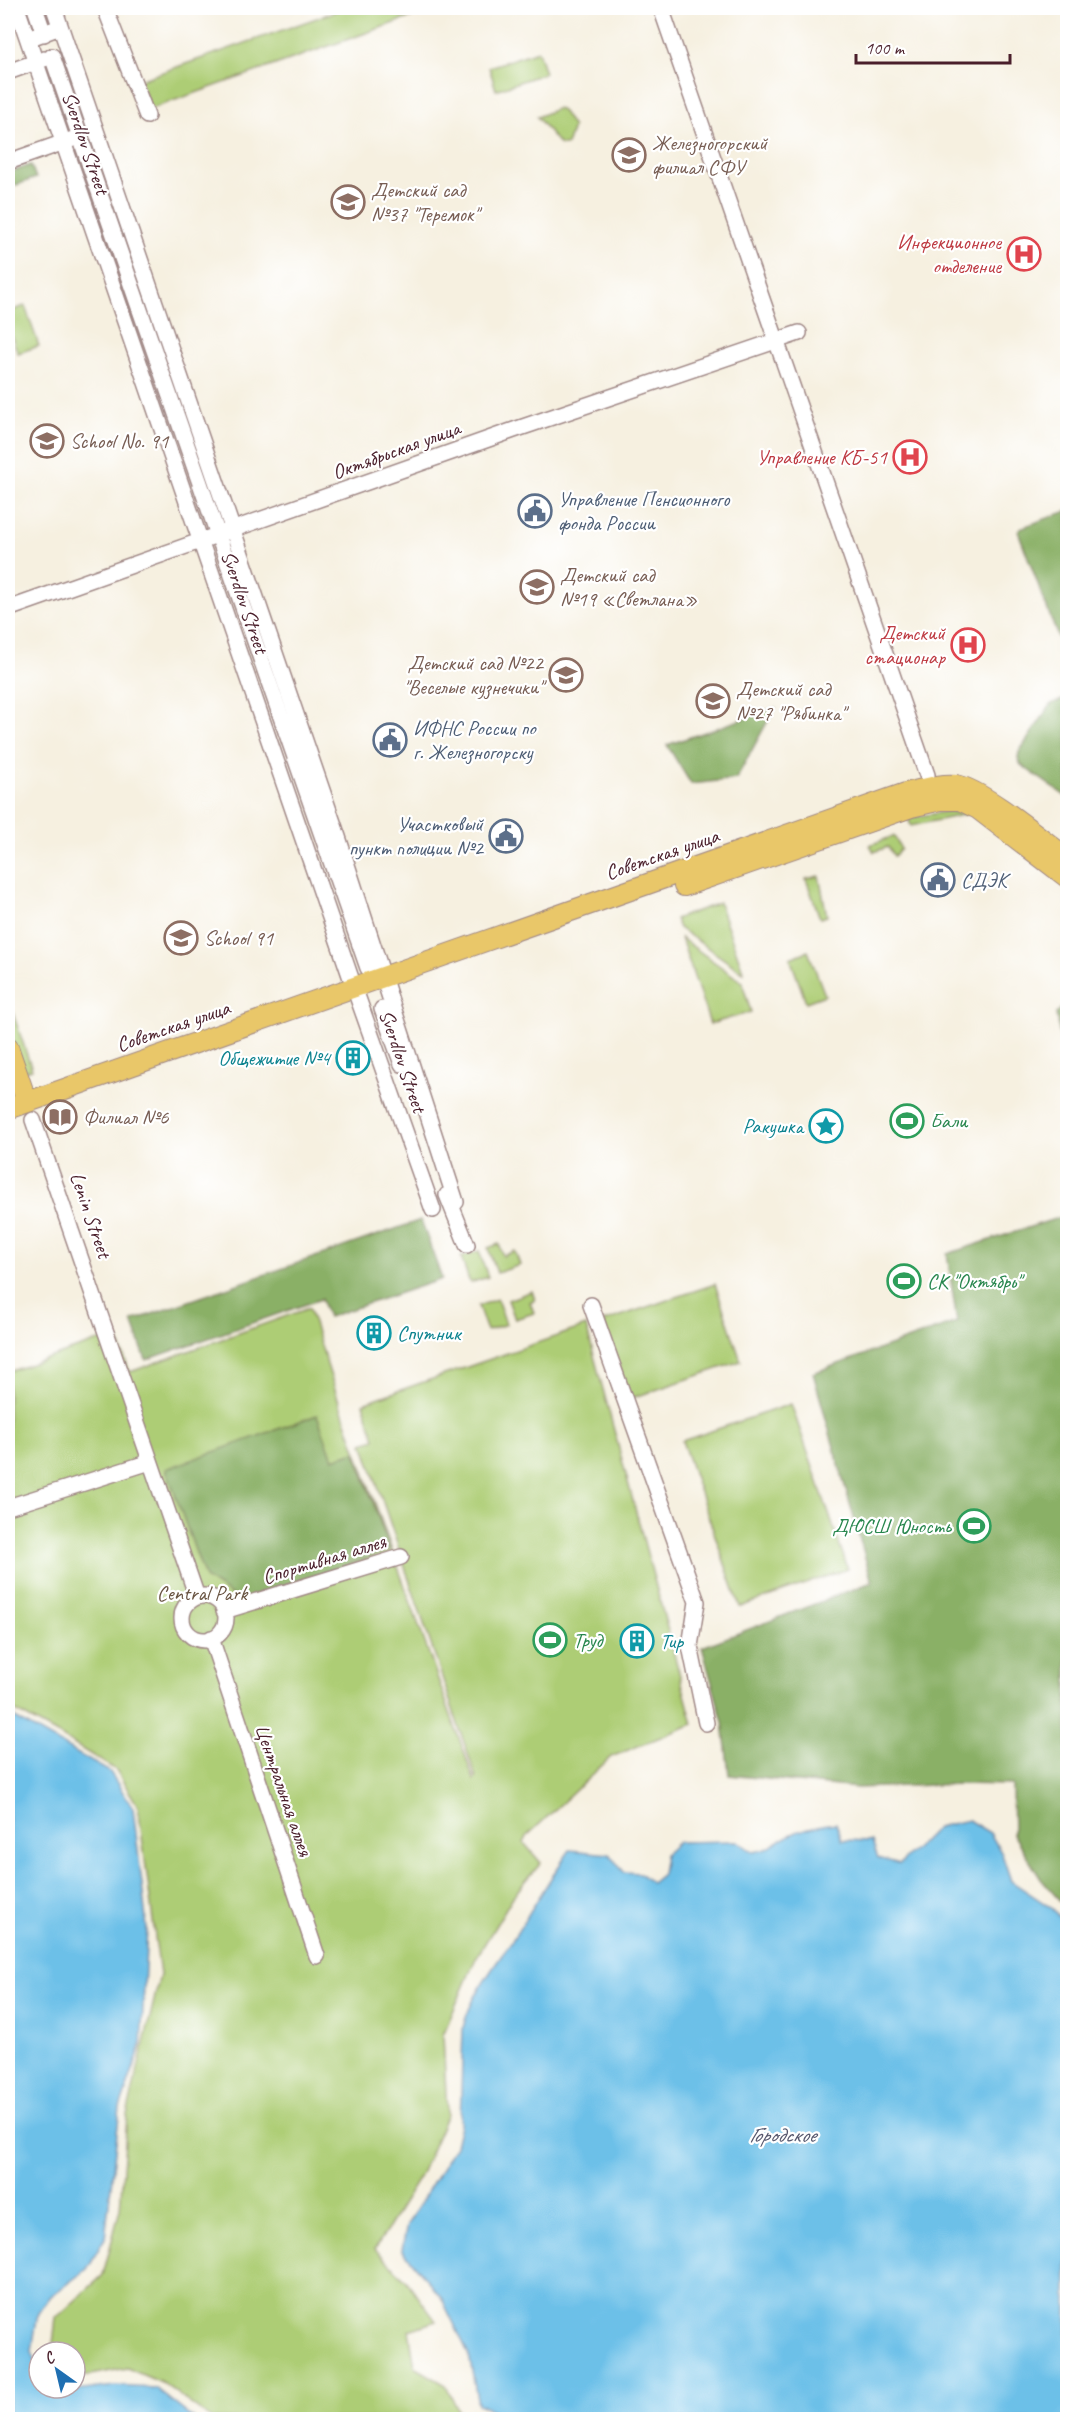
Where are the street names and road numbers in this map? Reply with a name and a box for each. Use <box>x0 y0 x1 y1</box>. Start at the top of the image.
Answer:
street label: Sverdlov Street <box>56 88 116 200</box>
street label: Октябрьская улица <box>329 414 466 485</box>
street label: Sverdlov Street <box>215 547 275 659</box>
street label: Советская улица <box>602 822 724 886</box>
street label: Советская улица <box>113 994 235 1058</box>
street label: Sverdlov Street <box>373 1006 433 1118</box>
street label: Lenin Street <box>64 1169 118 1263</box>
street label: Спортивная аллея <box>259 1527 390 1590</box>
street label: Центральная аллея <box>249 1721 319 1861</box>

